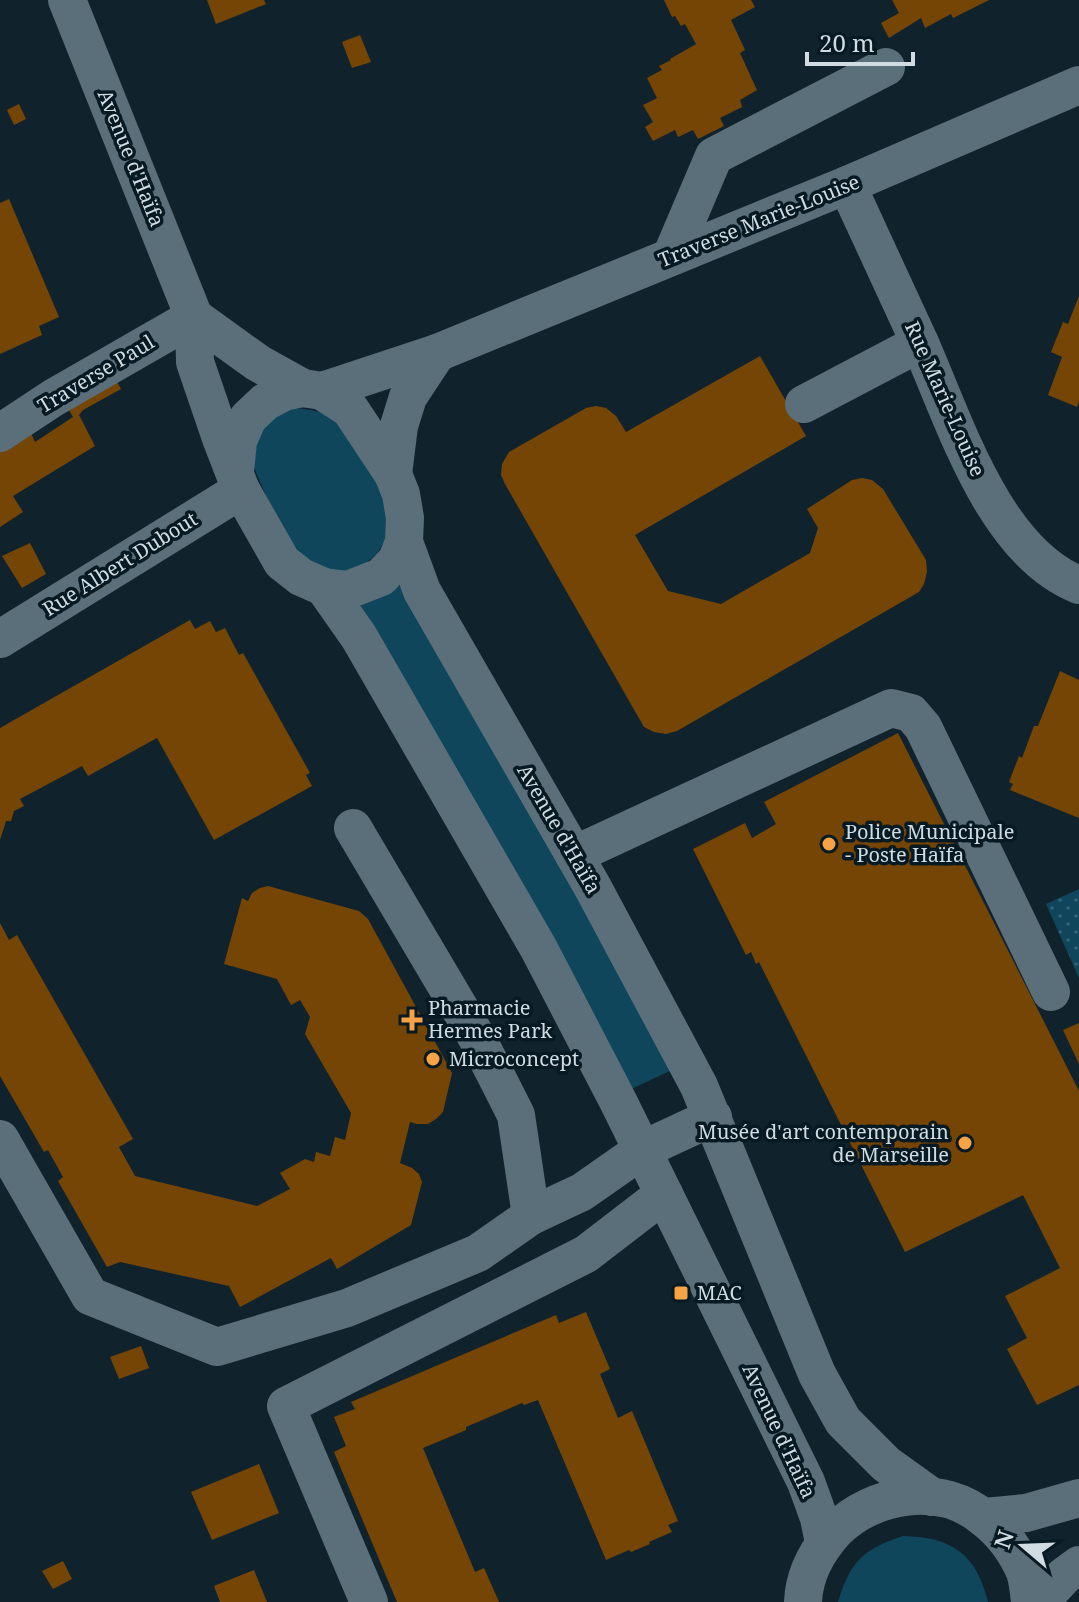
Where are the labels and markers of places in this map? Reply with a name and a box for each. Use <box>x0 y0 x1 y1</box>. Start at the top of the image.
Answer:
place label: Police Municipale - Poste Haïfa <box>845 818 1014 868</box>
marker: Police Municipale - Poste Haïfa <box>820 835 838 853</box>
place label: Pharmacie Hermes Park <box>428 994 553 1044</box>
marker: Pharmacie Hermes Park <box>403 1011 421 1029</box>
place label: Microconcept <box>449 1045 579 1072</box>
marker: Microconcept <box>424 1050 442 1068</box>
place label: Musée d'art contemporain de Marseille <box>698 1118 949 1168</box>
marker: Musée d'art contemporain de Marseille <box>956 1134 974 1152</box>
place label: MAC <box>697 1279 742 1306</box>
marker: MAC <box>672 1284 690 1302</box>

